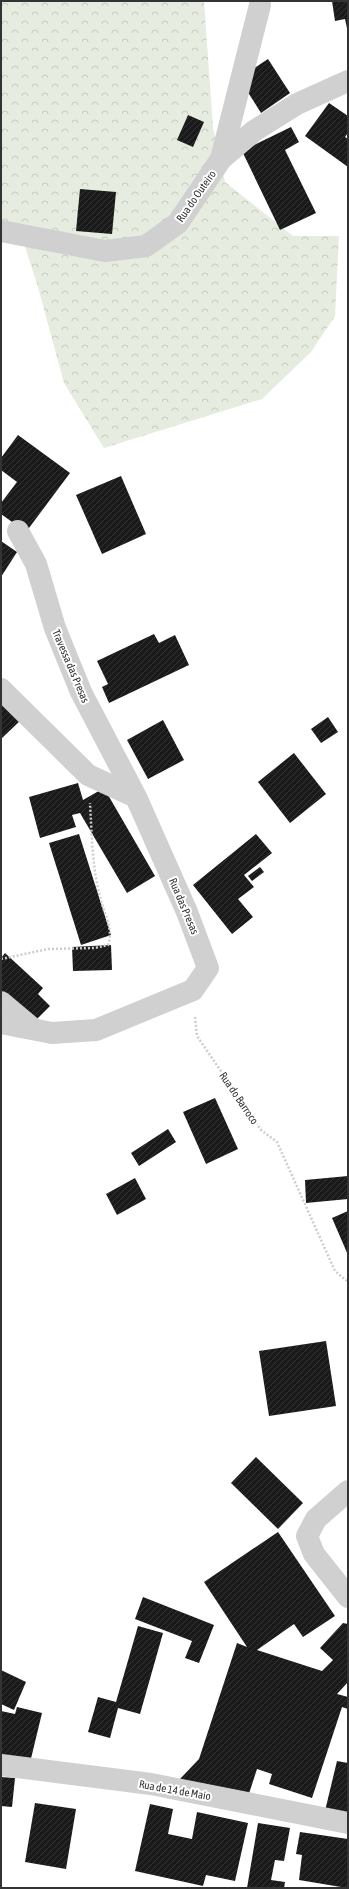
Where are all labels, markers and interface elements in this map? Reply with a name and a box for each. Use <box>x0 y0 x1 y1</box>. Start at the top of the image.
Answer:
street label: Rua do Outeiro <box>174 168 218 224</box>
street label: Travessa das Presas <box>50 628 92 705</box>
street label: Rua das Presas <box>167 876 201 936</box>
street label: Rua do Barroco <box>217 1070 261 1126</box>
street label: Rua de 14 de Maio <box>138 1778 212 1802</box>

